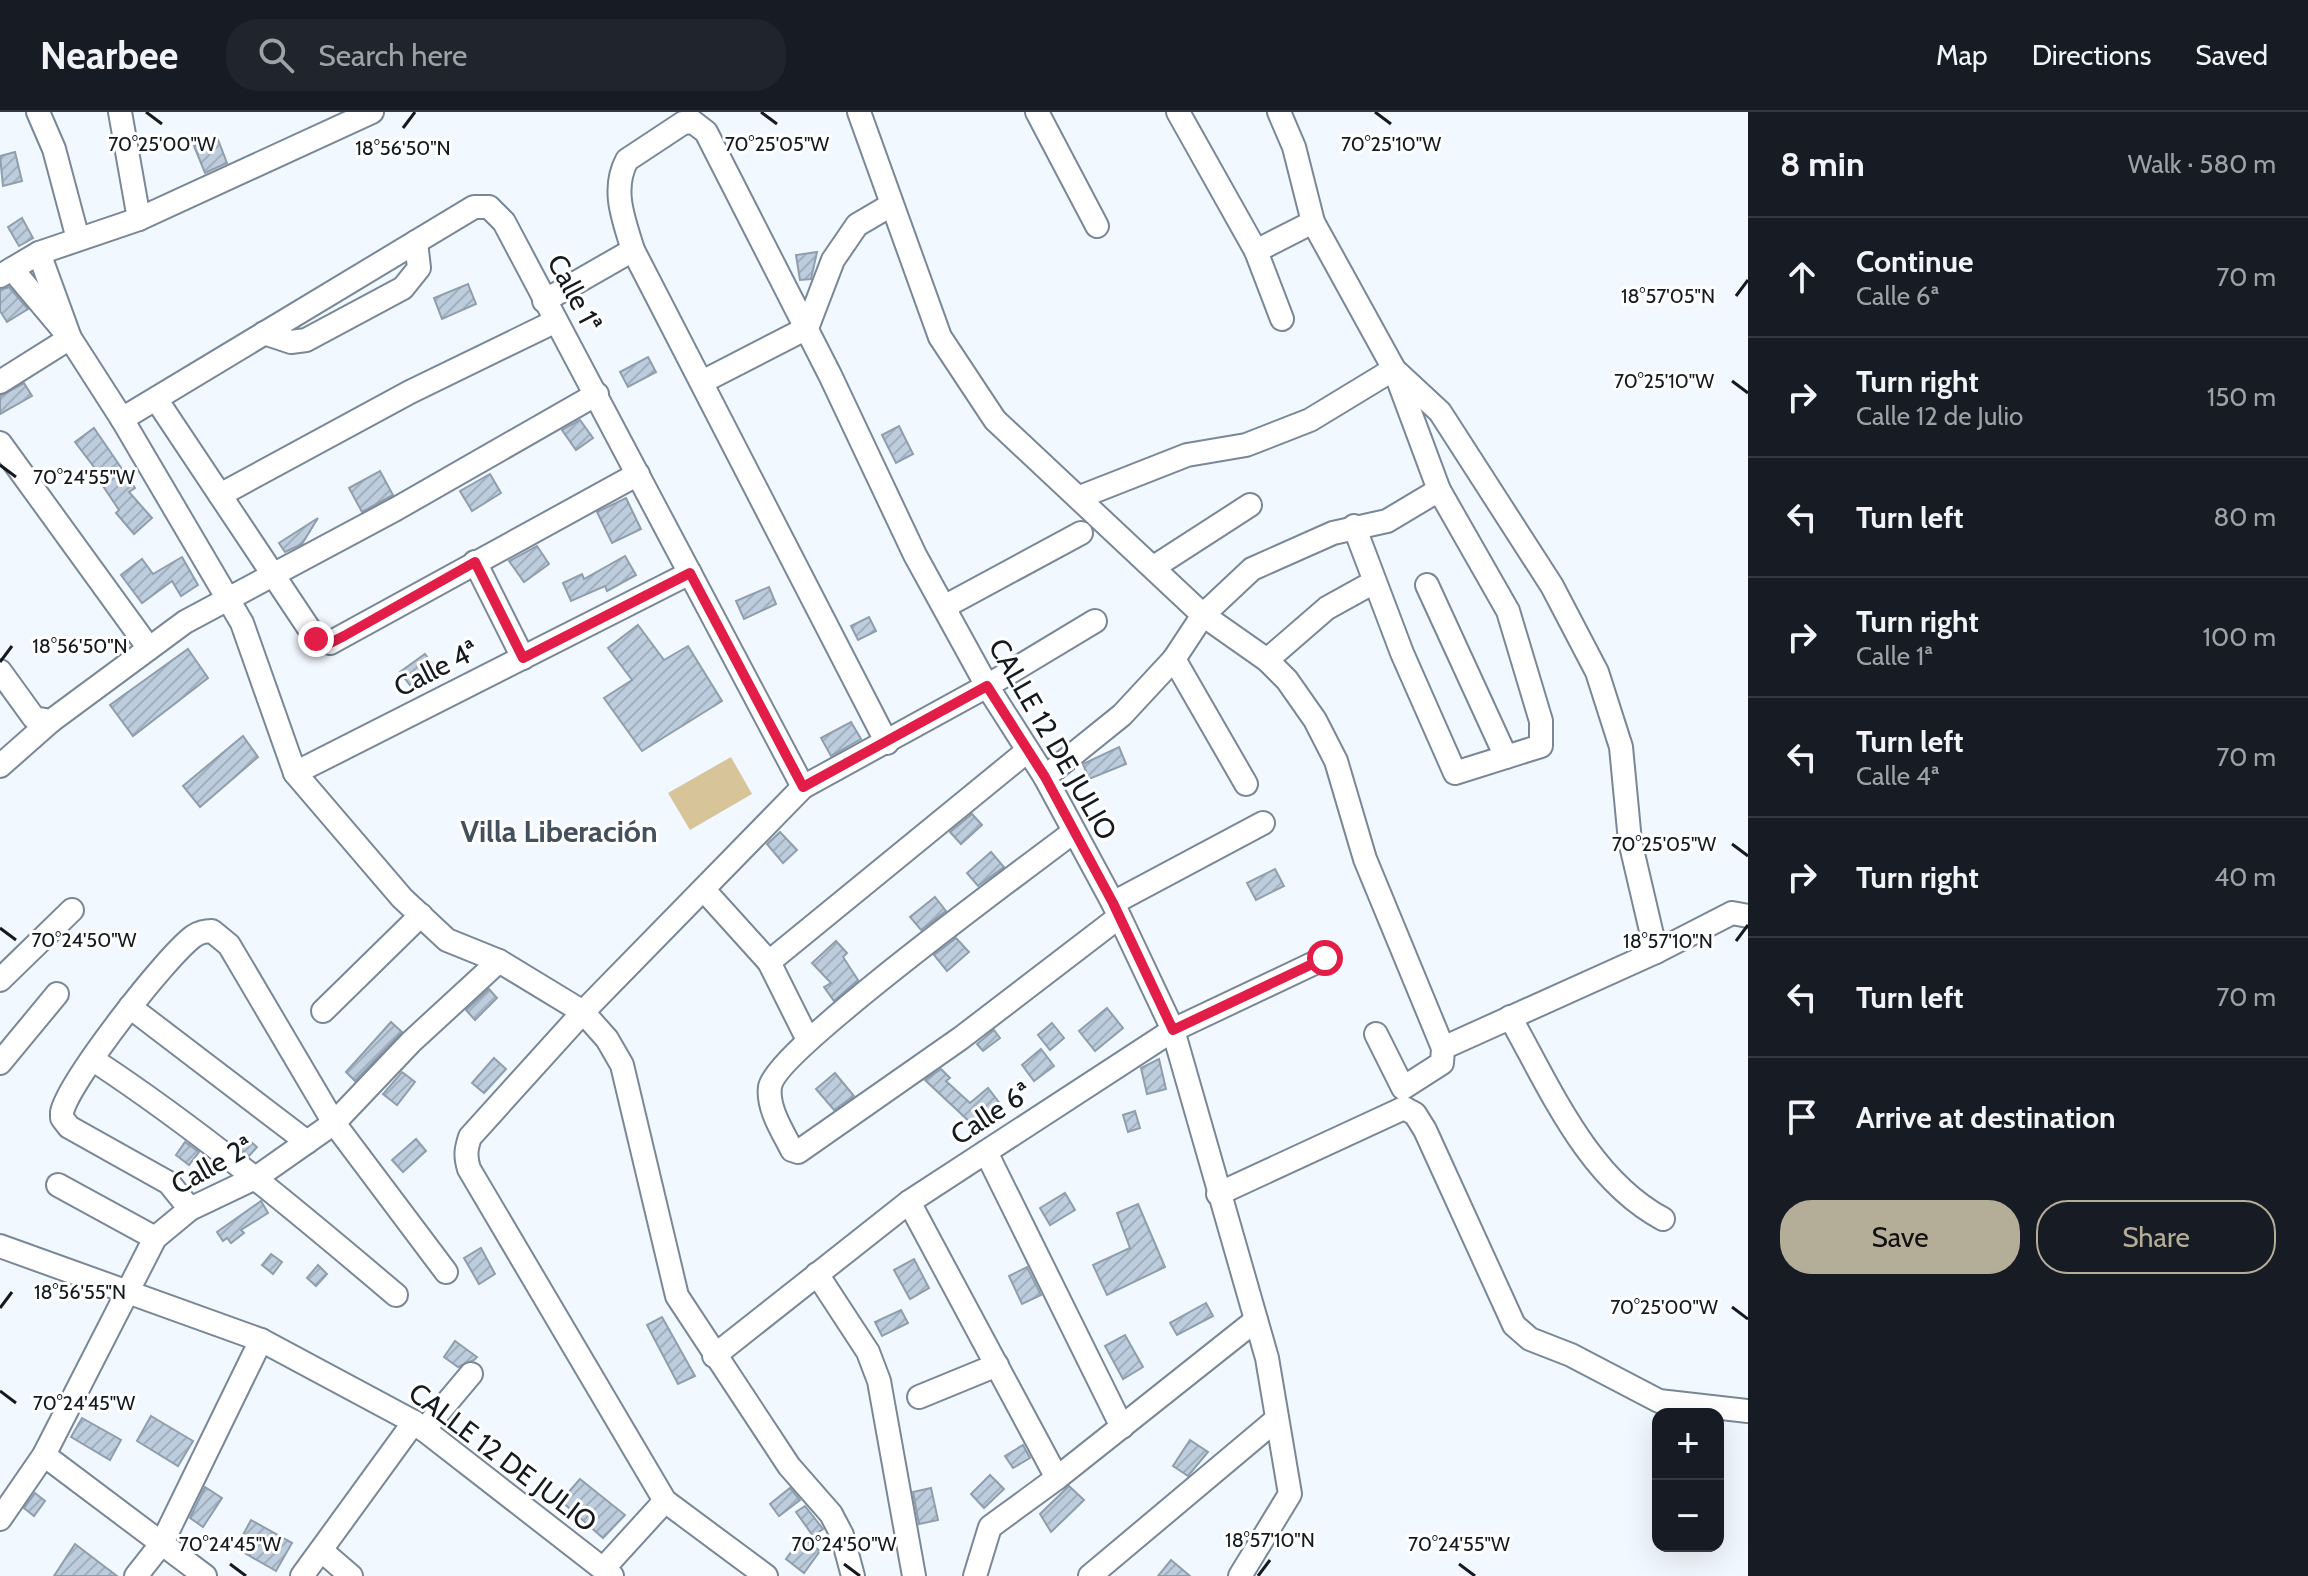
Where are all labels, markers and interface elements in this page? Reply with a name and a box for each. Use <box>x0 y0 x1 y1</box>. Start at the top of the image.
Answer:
search box <box>226 19 786 91</box>
text: Nearbee <box>40 32 178 79</box>
icon: search <box>254 33 298 77</box>
text: Search here <box>318 37 467 74</box>
text: Map <box>1936 38 1988 72</box>
text: Directions <box>2032 38 2151 72</box>
text: Saved <box>2195 38 2268 72</box>
text: 70°25'00"W <box>108 132 216 156</box>
text: 70°25'05"W <box>725 132 829 156</box>
text: 70°25'10"W <box>1341 132 1441 156</box>
text: 18°56'50"N <box>355 136 451 160</box>
text: 8 min <box>1780 143 1865 185</box>
text: Walk · 580 m <box>2128 148 2276 180</box>
text: Continue <box>1856 243 1973 280</box>
street label: Calle 1ª <box>540 248 610 338</box>
icon: ahead <box>1780 255 1824 299</box>
text: 70 m <box>2216 261 2276 293</box>
text: Calle 6ª <box>1856 280 1940 312</box>
text: 18°57'05"N <box>1621 284 1715 308</box>
text: Turn right <box>1856 363 1979 400</box>
text: 70°25'10"W <box>1614 369 1714 393</box>
icon: right <box>1780 375 1824 419</box>
text: 150 m <box>2207 381 2276 413</box>
text: Calle 12 de Julio <box>1856 400 2023 432</box>
text: 70°24'55"W <box>33 465 135 489</box>
icon: left <box>1780 495 1824 539</box>
text: Turn left <box>1856 499 1964 536</box>
text: 80 m <box>2213 501 2276 533</box>
text: Turn right <box>1856 603 1979 640</box>
icon: right <box>1780 615 1824 659</box>
route end <box>298 621 334 657</box>
text: 100 m <box>2203 621 2276 653</box>
street label: Calle 4ª <box>388 632 484 704</box>
street label: CALLE 12 DE JULIO <box>982 632 1124 846</box>
text: 18°56'50"N <box>32 634 128 658</box>
text: Calle 1ª <box>1856 640 1933 672</box>
text: Turn left <box>1856 723 1964 760</box>
icon: left <box>1780 735 1824 779</box>
text: 70 m <box>2216 741 2276 773</box>
text: Calle 4ª <box>1856 760 1940 792</box>
district label: Villa Liberación <box>460 813 658 850</box>
text: 70°25'05"W <box>1612 832 1716 856</box>
icon: right <box>1780 855 1824 899</box>
text: Turn right <box>1856 859 1979 896</box>
text: 40 m <box>2214 861 2276 893</box>
text: 70°24'50"W <box>31 928 137 952</box>
text: 18°57'10"N <box>1623 929 1713 953</box>
route start <box>1307 940 1343 976</box>
icon: left <box>1780 975 1824 1019</box>
text: Turn left <box>1856 979 1964 1016</box>
text: 70 m <box>2216 981 2276 1013</box>
street label: Calle 6ª <box>944 1074 1038 1152</box>
icon: arrive <box>1780 1095 1824 1139</box>
text: Arrive at destination <box>1856 1099 2116 1136</box>
street label: Calle 2ª <box>165 1129 259 1201</box>
button: Save <box>1780 1200 2020 1274</box>
button: Share <box>2036 1200 2276 1274</box>
text: 18°56'55"N <box>34 1280 126 1304</box>
text: 70°25'00"W <box>1610 1295 1718 1319</box>
street label: CALLE 12 DE JULIO <box>402 1375 604 1539</box>
text: 70°24'45"W <box>33 1391 135 1415</box>
map controls <box>1652 1408 1724 1552</box>
button: + <box>1652 1408 1724 1480</box>
button: − <box>1652 1480 1724 1552</box>
text: 18°57'10"N <box>1225 1528 1315 1552</box>
text: 70°24'45"W <box>179 1532 281 1556</box>
text: 70°24'50"W <box>791 1532 897 1556</box>
text: 70°24'55"W <box>1408 1532 1510 1556</box>

